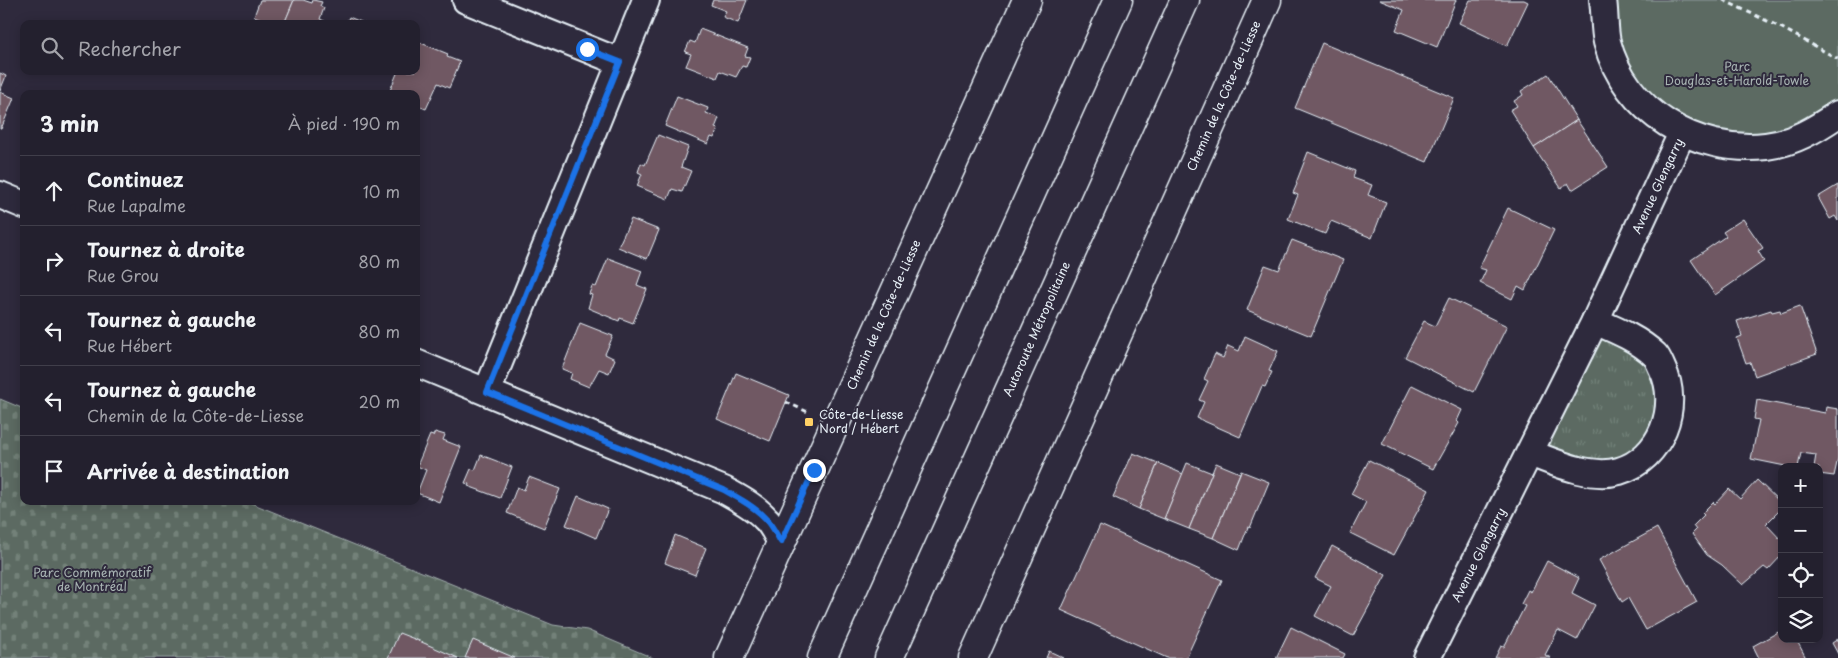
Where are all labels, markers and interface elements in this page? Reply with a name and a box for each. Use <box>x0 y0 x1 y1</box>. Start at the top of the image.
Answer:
street label: Chemin de la Côte-de-Liesse <box>1182 18 1264 174</box>
search box <box>20 20 420 75</box>
icon: search <box>38 34 66 62</box>
text: Rechercher <box>78 34 181 62</box>
route start <box>576 38 599 61</box>
park label: Parc Douglas-et-Harold-Towle <box>1665 57 1810 89</box>
text: 3 min <box>40 107 99 139</box>
text: À pied · 190 m <box>288 111 400 135</box>
street label: Avenue Glengarry <box>1627 135 1687 236</box>
text: Continuez <box>87 165 184 193</box>
icon: ahead <box>40 177 68 205</box>
text: 10 m <box>363 179 400 203</box>
text: Rue Lapalme <box>87 193 186 217</box>
text: Tournez à droite <box>87 235 245 263</box>
street label: Chemin de la Côte-de-Liesse <box>842 237 924 393</box>
icon: right <box>40 247 68 275</box>
text: 80 m <box>358 249 400 273</box>
street label: Autoroute Métropolitaine <box>998 258 1074 399</box>
text: Rue Grou <box>87 263 159 287</box>
text: Tournez à gauche <box>87 305 256 333</box>
icon: left <box>40 317 68 345</box>
text: 80 m <box>358 319 400 343</box>
text: Rue Hébert <box>87 333 172 357</box>
text: Tournez à gauche <box>87 375 256 403</box>
icon: left <box>40 387 68 415</box>
text: 20 m <box>359 389 400 413</box>
text: Chemin de la Côte-de-Liesse <box>87 403 304 427</box>
place label: Côte-de-Liesse Nord / Hébert <box>819 405 903 437</box>
marker: Côte-de-Liesse Nord / Hébert <box>803 416 815 428</box>
icon: arrive <box>40 457 68 485</box>
text: Arrivée à destination <box>87 457 290 485</box>
route end <box>803 459 826 482</box>
map controls <box>1778 463 1823 643</box>
button: + <box>1778 463 1823 508</box>
street label: Avenue Glengarry <box>1447 504 1510 605</box>
button: − <box>1778 508 1823 553</box>
button: locate <box>1778 553 1823 598</box>
park label: Parc Commémoratif de Montréal <box>33 563 152 595</box>
button: layers <box>1778 598 1823 643</box>

